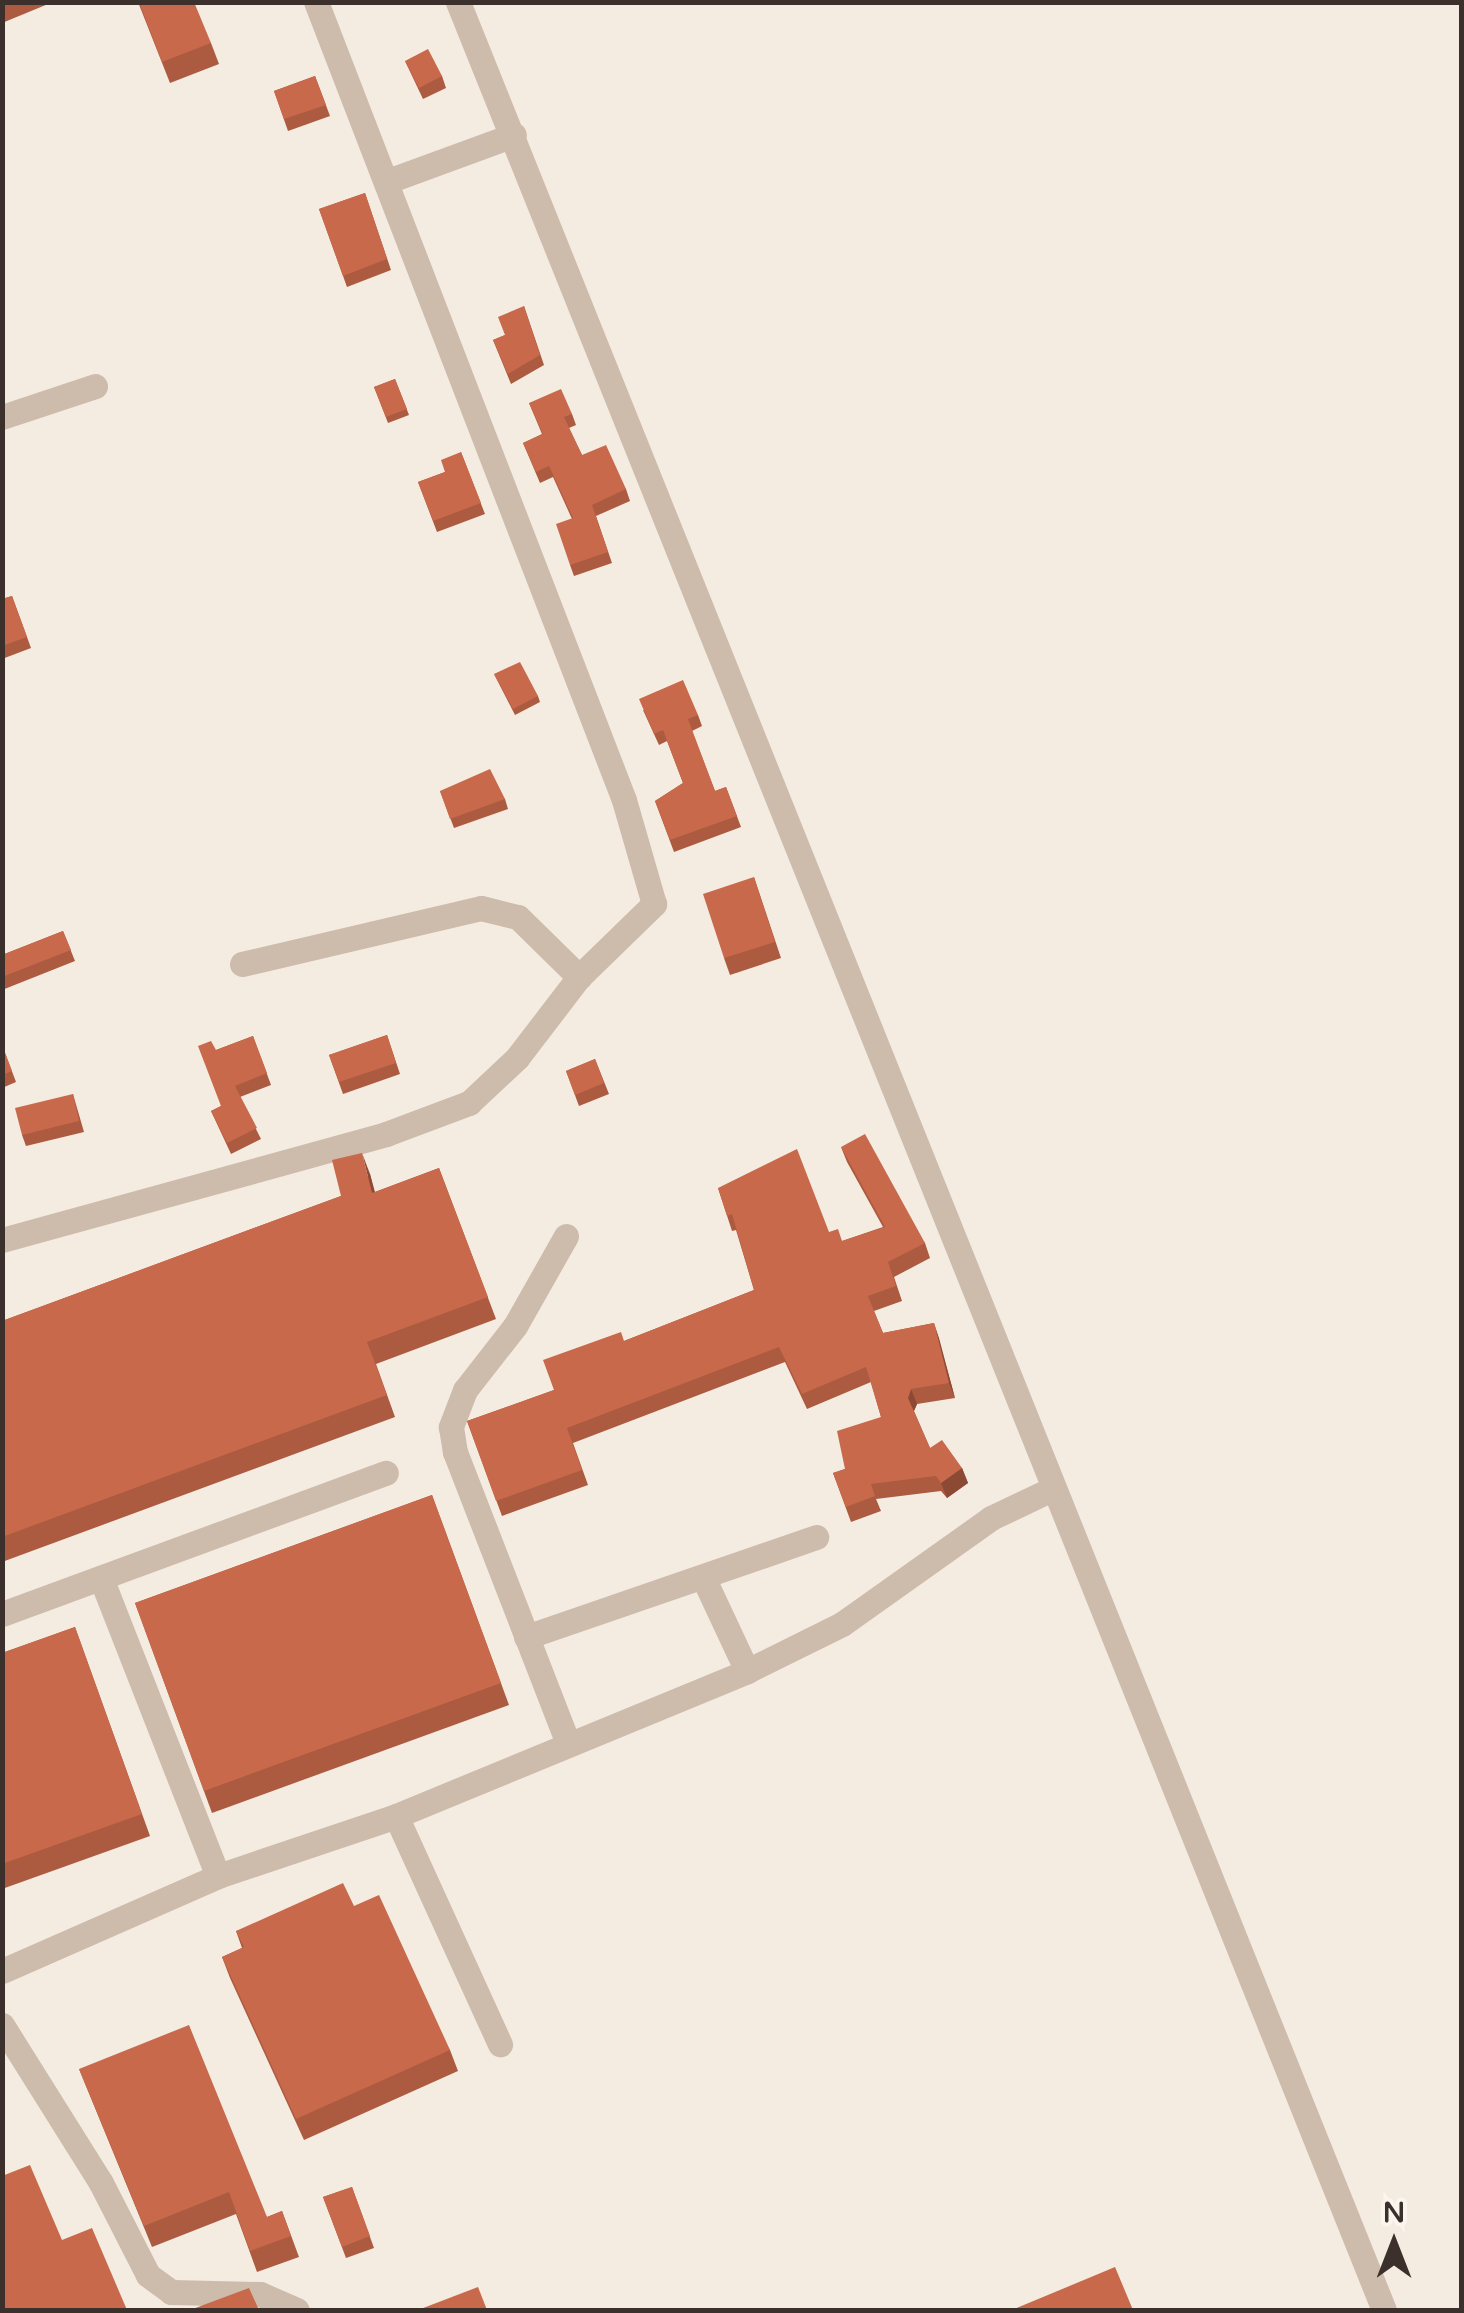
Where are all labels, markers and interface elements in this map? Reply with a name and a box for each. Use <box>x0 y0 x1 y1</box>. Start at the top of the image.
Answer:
north arrow <box>1344 2193 1444 2293</box>
text: N <box>1383 2196 1405 2230</box>

